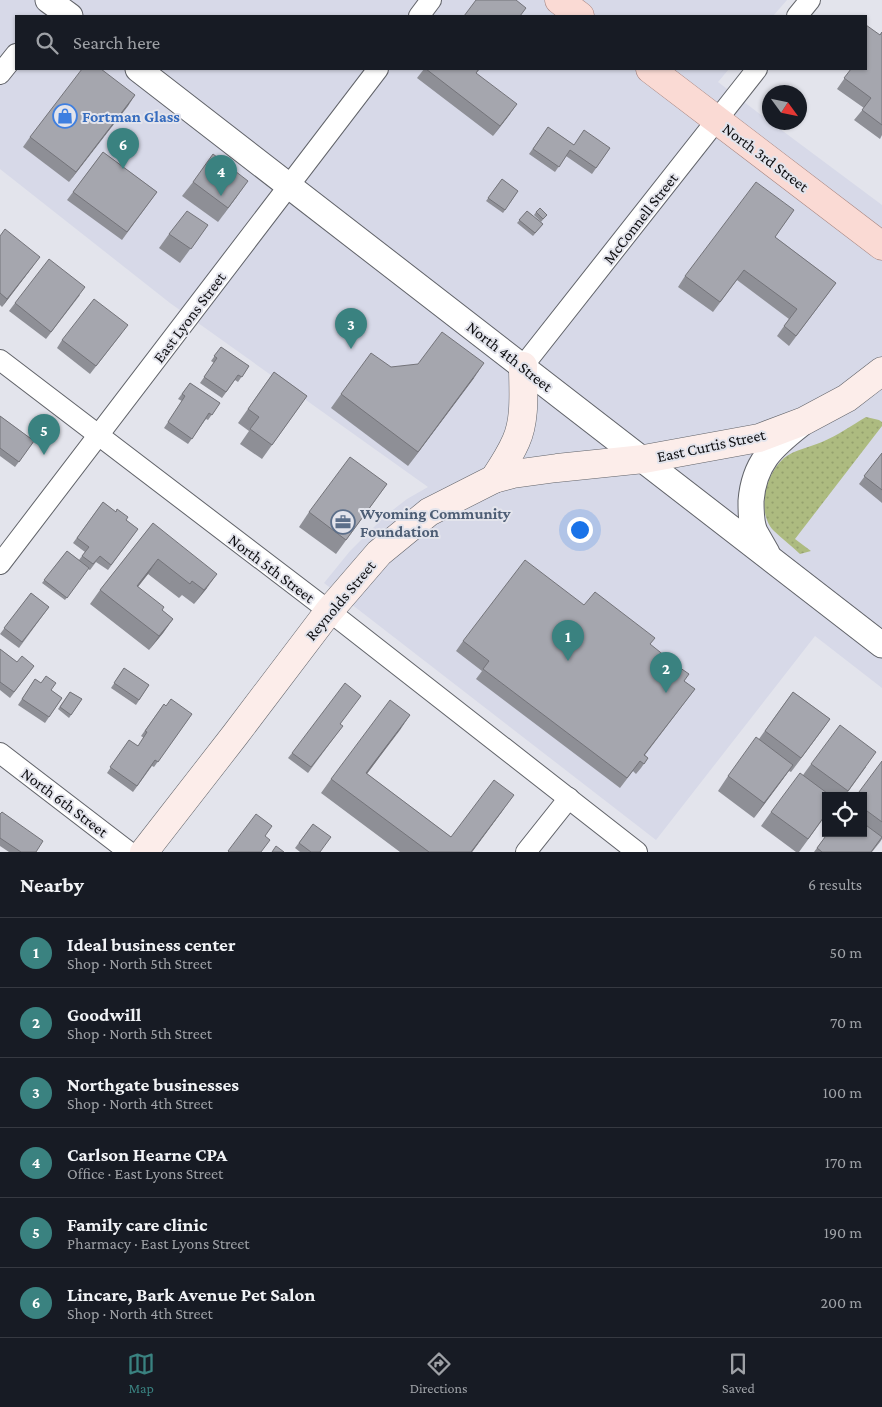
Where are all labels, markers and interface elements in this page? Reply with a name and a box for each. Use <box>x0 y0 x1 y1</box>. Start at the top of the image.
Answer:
search box <box>15 15 867 70</box>
icon: search <box>33 29 61 57</box>
text: Search here <box>73 32 160 53</box>
north arrow <box>762 85 807 130</box>
shop icon: Fortman Glass <box>52 103 78 129</box>
place label: Fortman Glass <box>82 108 180 125</box>
street label: North 3rd Street <box>720 120 812 196</box>
pin: 6 <box>107 128 139 169</box>
pin: 4 <box>205 155 237 196</box>
street label: McConnell Street <box>600 169 681 267</box>
street label: East Lyons Street <box>150 268 230 366</box>
pin: 3 <box>335 308 367 349</box>
street label: North 4th Street <box>464 318 556 395</box>
pin: 5 <box>28 414 60 455</box>
street label: East Curtis Street <box>655 426 768 465</box>
place label: Wyoming Community Foundation <box>359 505 511 540</box>
office icon: Wyoming Community Foundation <box>330 509 356 535</box>
your location <box>567 517 593 543</box>
street label: North 5th Street <box>226 531 318 607</box>
street label: Reynolds Street <box>302 556 380 644</box>
pin: 1 <box>552 620 584 661</box>
pin: 2 <box>650 652 682 693</box>
street label: North 6th Street <box>18 765 112 841</box>
map controls <box>822 792 867 837</box>
button: locate <box>822 792 867 837</box>
text: Nearby <box>20 873 84 897</box>
text: 6 results <box>808 876 862 893</box>
text: Ideal business center <box>67 934 236 955</box>
text: 1 <box>33 944 39 961</box>
text: 50 m <box>830 944 862 961</box>
text: Shop · North 5th Street <box>67 955 212 972</box>
text: Goodwill <box>67 1004 141 1025</box>
text: 2 <box>32 1014 40 1031</box>
text: 70 m <box>830 1014 862 1031</box>
text: Shop · North 5th Street <box>67 1025 212 1042</box>
text: Northgate businesses <box>67 1074 239 1095</box>
text: 3 <box>32 1084 40 1101</box>
text: 100 m <box>823 1084 862 1101</box>
text: Shop · North 4th Street <box>67 1095 213 1112</box>
text: Carlson Hearne CPA <box>67 1144 227 1165</box>
text: 4 <box>32 1154 40 1171</box>
text: 170 m <box>825 1154 862 1171</box>
text: Office · East Lyons Street <box>67 1165 223 1182</box>
text: Family care clinic <box>67 1214 207 1235</box>
text: 5 <box>32 1224 40 1241</box>
text: 190 m <box>824 1224 862 1241</box>
text: Pharmacy · East Lyons Street <box>67 1235 250 1252</box>
text: Lincare, Bark Avenue Pet Salon <box>67 1284 315 1305</box>
text: 6 <box>32 1294 40 1311</box>
text: 200 m <box>820 1294 862 1311</box>
text: Shop · North 4th Street <box>67 1305 213 1322</box>
tab: Map <box>127 1350 155 1396</box>
tab: Directions <box>410 1350 468 1396</box>
tab: Saved <box>722 1350 755 1396</box>

